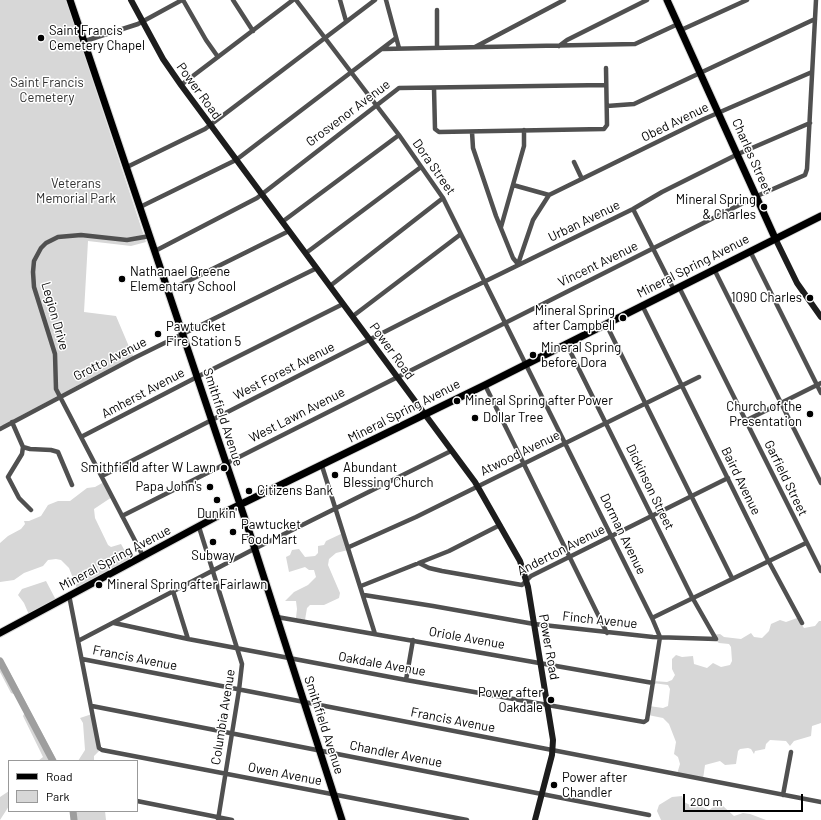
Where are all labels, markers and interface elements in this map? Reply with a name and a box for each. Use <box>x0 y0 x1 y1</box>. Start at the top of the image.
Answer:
place label: Saint Francis Cemetery Chapel <box>49 23 145 54</box>
marker: Saint Francis Cemetery Chapel <box>36 33 46 43</box>
street label: Power Road <box>173 60 225 122</box>
park label: Saint Francis Cemetery <box>10 75 84 106</box>
street label: Grosvenor Avenue <box>303 76 393 150</box>
street label: Obed Avenue <box>639 99 711 145</box>
street label: Charles Street <box>729 116 775 196</box>
street label: Dora Street <box>409 136 459 198</box>
park label: Veterans Memorial Park <box>36 176 116 207</box>
place label: Mineral Spring & Charles <box>676 192 756 223</box>
street label: Urban Avenue <box>546 197 622 245</box>
marker: Mineral Spring & Charles <box>759 202 769 212</box>
street label: Mineral Spring Avenue <box>634 231 752 301</box>
street label: Vincent Avenue <box>555 238 641 290</box>
place label: Nathanael Greene Elementary School <box>130 264 236 295</box>
marker: Nathanael Greene Elementary School <box>117 274 127 284</box>
street label: Legion Drive <box>38 280 72 352</box>
place label: 1090 Charles <box>731 290 802 306</box>
marker: 1090 Charles <box>805 293 815 303</box>
place label: Mineral Spring after Campbell <box>533 303 615 334</box>
marker: Mineral Spring after Campbell <box>618 313 628 323</box>
place label: Pawtucket Fire Station 5 <box>166 319 241 350</box>
street label: Power Road <box>366 320 418 382</box>
marker: Pawtucket Fire Station 5 <box>153 329 163 339</box>
street label: Grotto Avenue <box>71 334 149 384</box>
street label: West Forest Avenue <box>231 339 337 403</box>
place label: Mineral Spring before Dora <box>541 340 621 371</box>
marker: Mineral Spring before Dora <box>528 350 538 360</box>
street label: Amherst Avenue <box>99 365 187 421</box>
street label: Smithfield Avenue <box>200 366 246 468</box>
street label: Mineral Spring Avenue <box>345 376 463 446</box>
street label: West Lawn Avenue <box>247 384 347 446</box>
place label: Mineral Spring after Power <box>465 393 613 409</box>
marker: Mineral Spring after Power <box>452 396 462 406</box>
place label: Church of the Presentation <box>726 399 802 430</box>
marker: Church of the Presentation <box>805 409 815 419</box>
place label: Dollar Tree <box>483 410 543 426</box>
marker: Dollar Tree <box>470 413 480 423</box>
street label: Atwood Avenue <box>478 427 562 479</box>
street label: Garfield Street <box>761 438 811 518</box>
street label: Dickinson Street <box>623 442 677 532</box>
street label: Baird Avenue <box>718 444 764 518</box>
place label: Smithfield after W Lawn <box>81 460 216 476</box>
place label: Abundant Blessing Church <box>343 460 433 491</box>
marker: Smithfield after W Lawn <box>219 463 229 473</box>
marker: Abundant Blessing Church <box>330 470 340 480</box>
place label: Papa John's <box>135 479 202 495</box>
marker: Papa John's <box>205 482 215 492</box>
place label: Citizens Bank <box>257 483 333 499</box>
marker: Citizens Bank <box>244 486 254 496</box>
street label: Dorman Avenue <box>597 491 649 577</box>
marker: Dunkin' <box>212 495 222 505</box>
place label: Dunkin' <box>197 506 237 522</box>
place label: Pawtucket Food Mart <box>241 517 301 548</box>
street label: Anderton Avenue <box>515 521 607 579</box>
street label: Mineral Spring Avenue <box>57 522 173 594</box>
marker: Pawtucket Food Mart <box>228 527 238 537</box>
marker: Subway <box>208 537 218 547</box>
place label: Subway <box>191 548 235 564</box>
place label: Mineral Spring after Fairlawn <box>107 577 267 593</box>
marker: Mineral Spring after Fairlawn <box>94 580 104 590</box>
street label: Finch Avenue <box>562 608 638 632</box>
street label: Power Road <box>536 613 562 681</box>
street label: Oriole Avenue <box>428 624 506 652</box>
street label: Francis Avenue <box>91 642 179 674</box>
street label: Oakdale Avenue <box>337 649 427 679</box>
street label: Columbia Avenue <box>208 668 238 766</box>
street label: Smithfield Avenue <box>301 674 347 776</box>
place label: Power after Oakdale <box>478 685 543 716</box>
marker: Power after Oakdale <box>546 695 556 705</box>
street label: Francis Avenue <box>409 704 497 736</box>
street label: Chandler Avenue <box>348 737 444 771</box>
street label: Owen Avenue <box>247 759 323 789</box>
legend <box>8 760 138 812</box>
text: Road <box>46 769 73 783</box>
place label: Power after Chandler <box>562 770 627 801</box>
marker: Power after Chandler <box>549 780 559 790</box>
scale bar <box>685 786 805 812</box>
text: Park <box>46 789 70 803</box>
text: 200 m <box>690 794 722 808</box>

